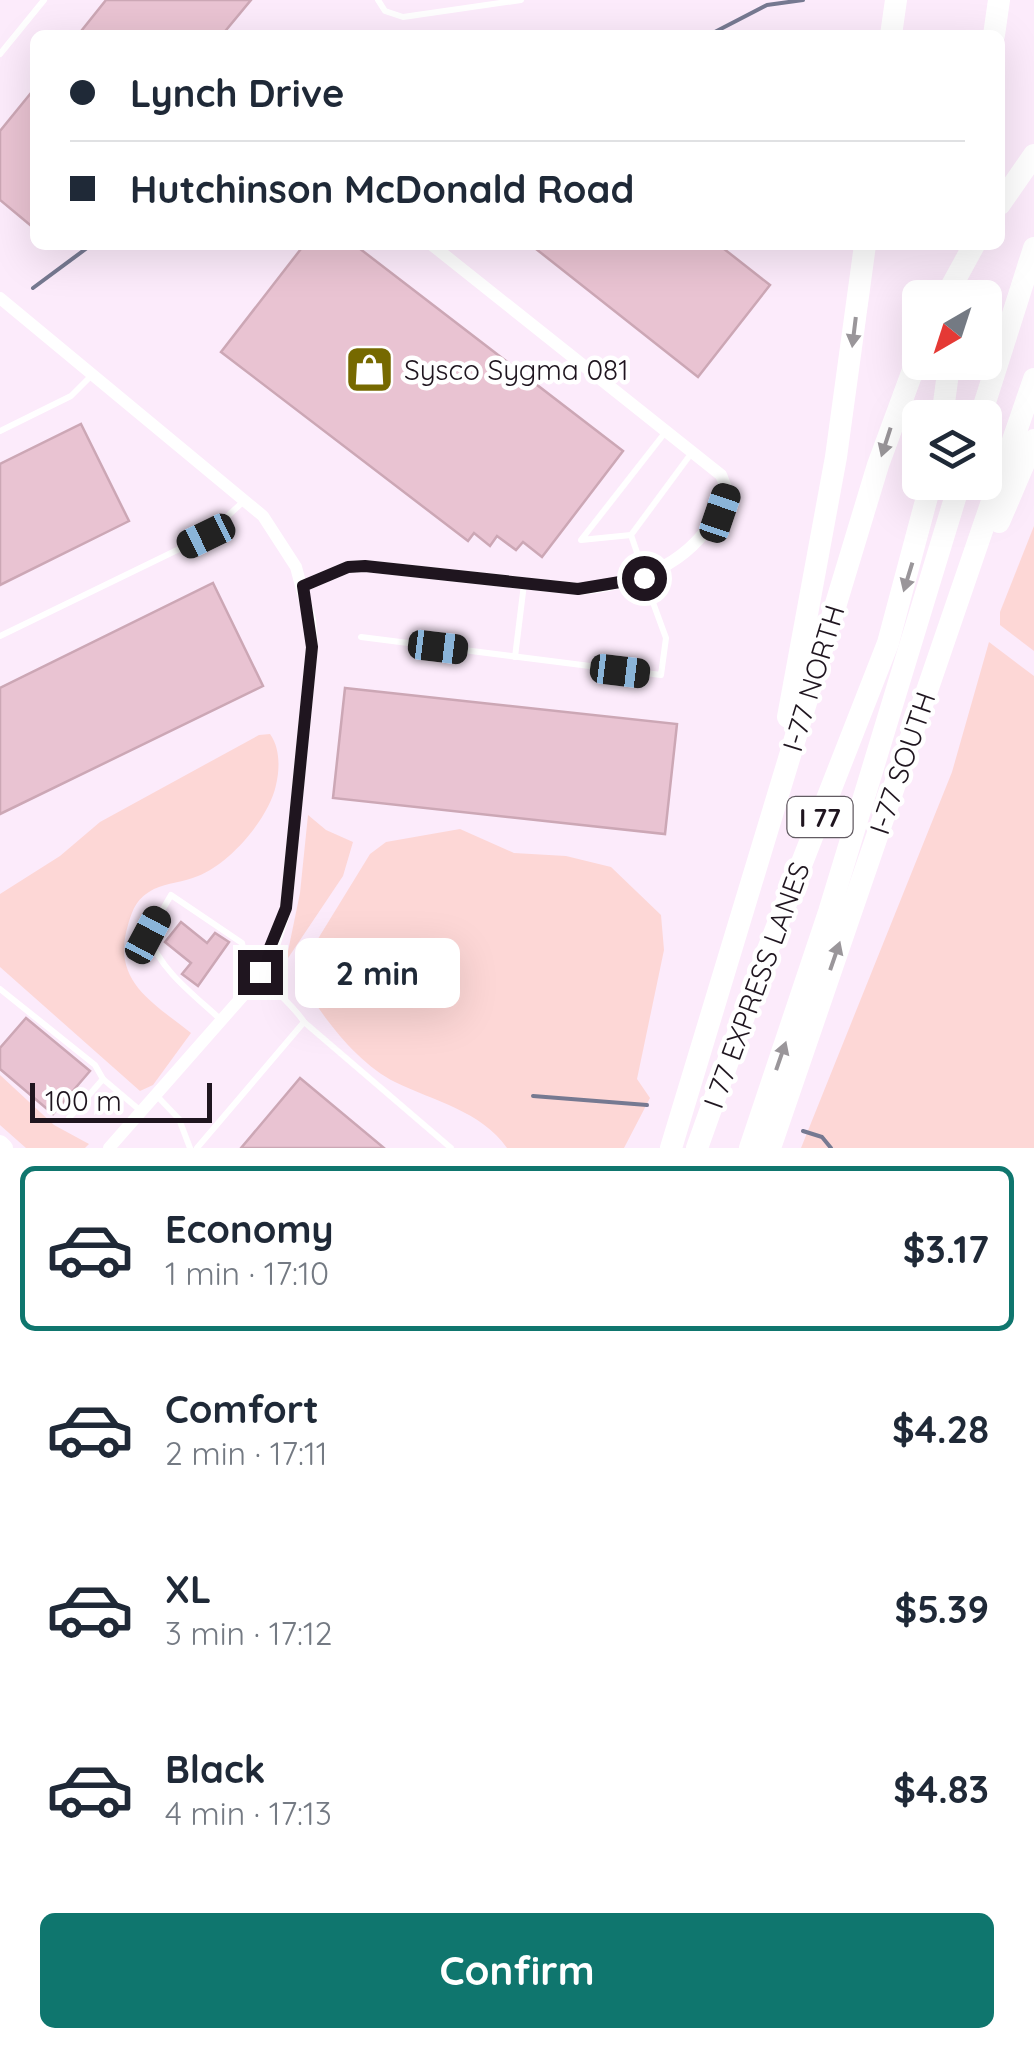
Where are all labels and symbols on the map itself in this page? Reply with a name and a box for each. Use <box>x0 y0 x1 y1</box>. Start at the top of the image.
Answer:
north arrow <box>902 280 1002 380</box>
one-way arrow <box>846 317 862 348</box>
shop icon: Sysco Sygma 081 <box>343 343 395 395</box>
place label: Sysco Sygma 081 <box>404 352 629 387</box>
one-way arrow <box>877 427 892 457</box>
car <box>696 480 744 546</box>
car <box>172 509 240 563</box>
route start <box>622 556 667 601</box>
one-way arrow <box>900 562 915 593</box>
street label: I-77 NORTH <box>774 600 852 756</box>
car <box>406 628 470 666</box>
car <box>588 652 652 690</box>
street label: I-77 SOUTH <box>861 687 943 839</box>
road number: I 77 <box>788 797 852 837</box>
street label: I 77 EXPRESS LANES <box>695 857 817 1113</box>
car <box>121 901 175 969</box>
callout: 2 min <box>295 937 460 1007</box>
one-way arrow <box>829 941 844 971</box>
route end <box>238 950 283 995</box>
one-way arrow <box>775 1040 790 1070</box>
scale bar <box>30 1078 212 1122</box>

